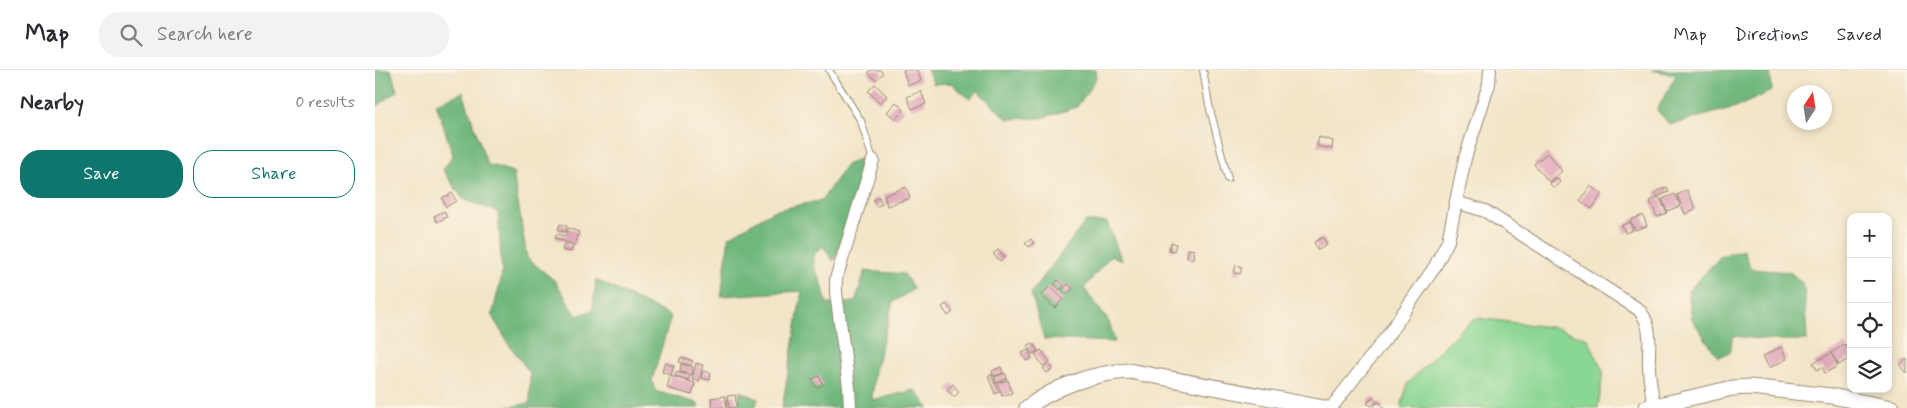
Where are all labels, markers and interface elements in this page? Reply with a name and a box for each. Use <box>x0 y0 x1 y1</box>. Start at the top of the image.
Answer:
search box <box>99 12 449 57</box>
text: Map <box>25 19 69 50</box>
icon: search <box>117 21 145 49</box>
text: Search here <box>157 22 253 47</box>
text: Map <box>1674 23 1707 47</box>
text: Directions <box>1735 23 1809 47</box>
text: Saved <box>1837 23 1882 47</box>
north arrow <box>1787 85 1832 130</box>
text: Nearby <box>20 89 84 117</box>
text: 0 results <box>295 92 355 113</box>
button: Save <box>20 150 183 198</box>
button: Share <box>193 150 355 198</box>
map controls <box>1847 213 1892 393</box>
button: + <box>1847 213 1892 258</box>
button: − <box>1847 258 1892 303</box>
button: locate <box>1847 303 1892 348</box>
button: layers <box>1847 348 1892 393</box>

